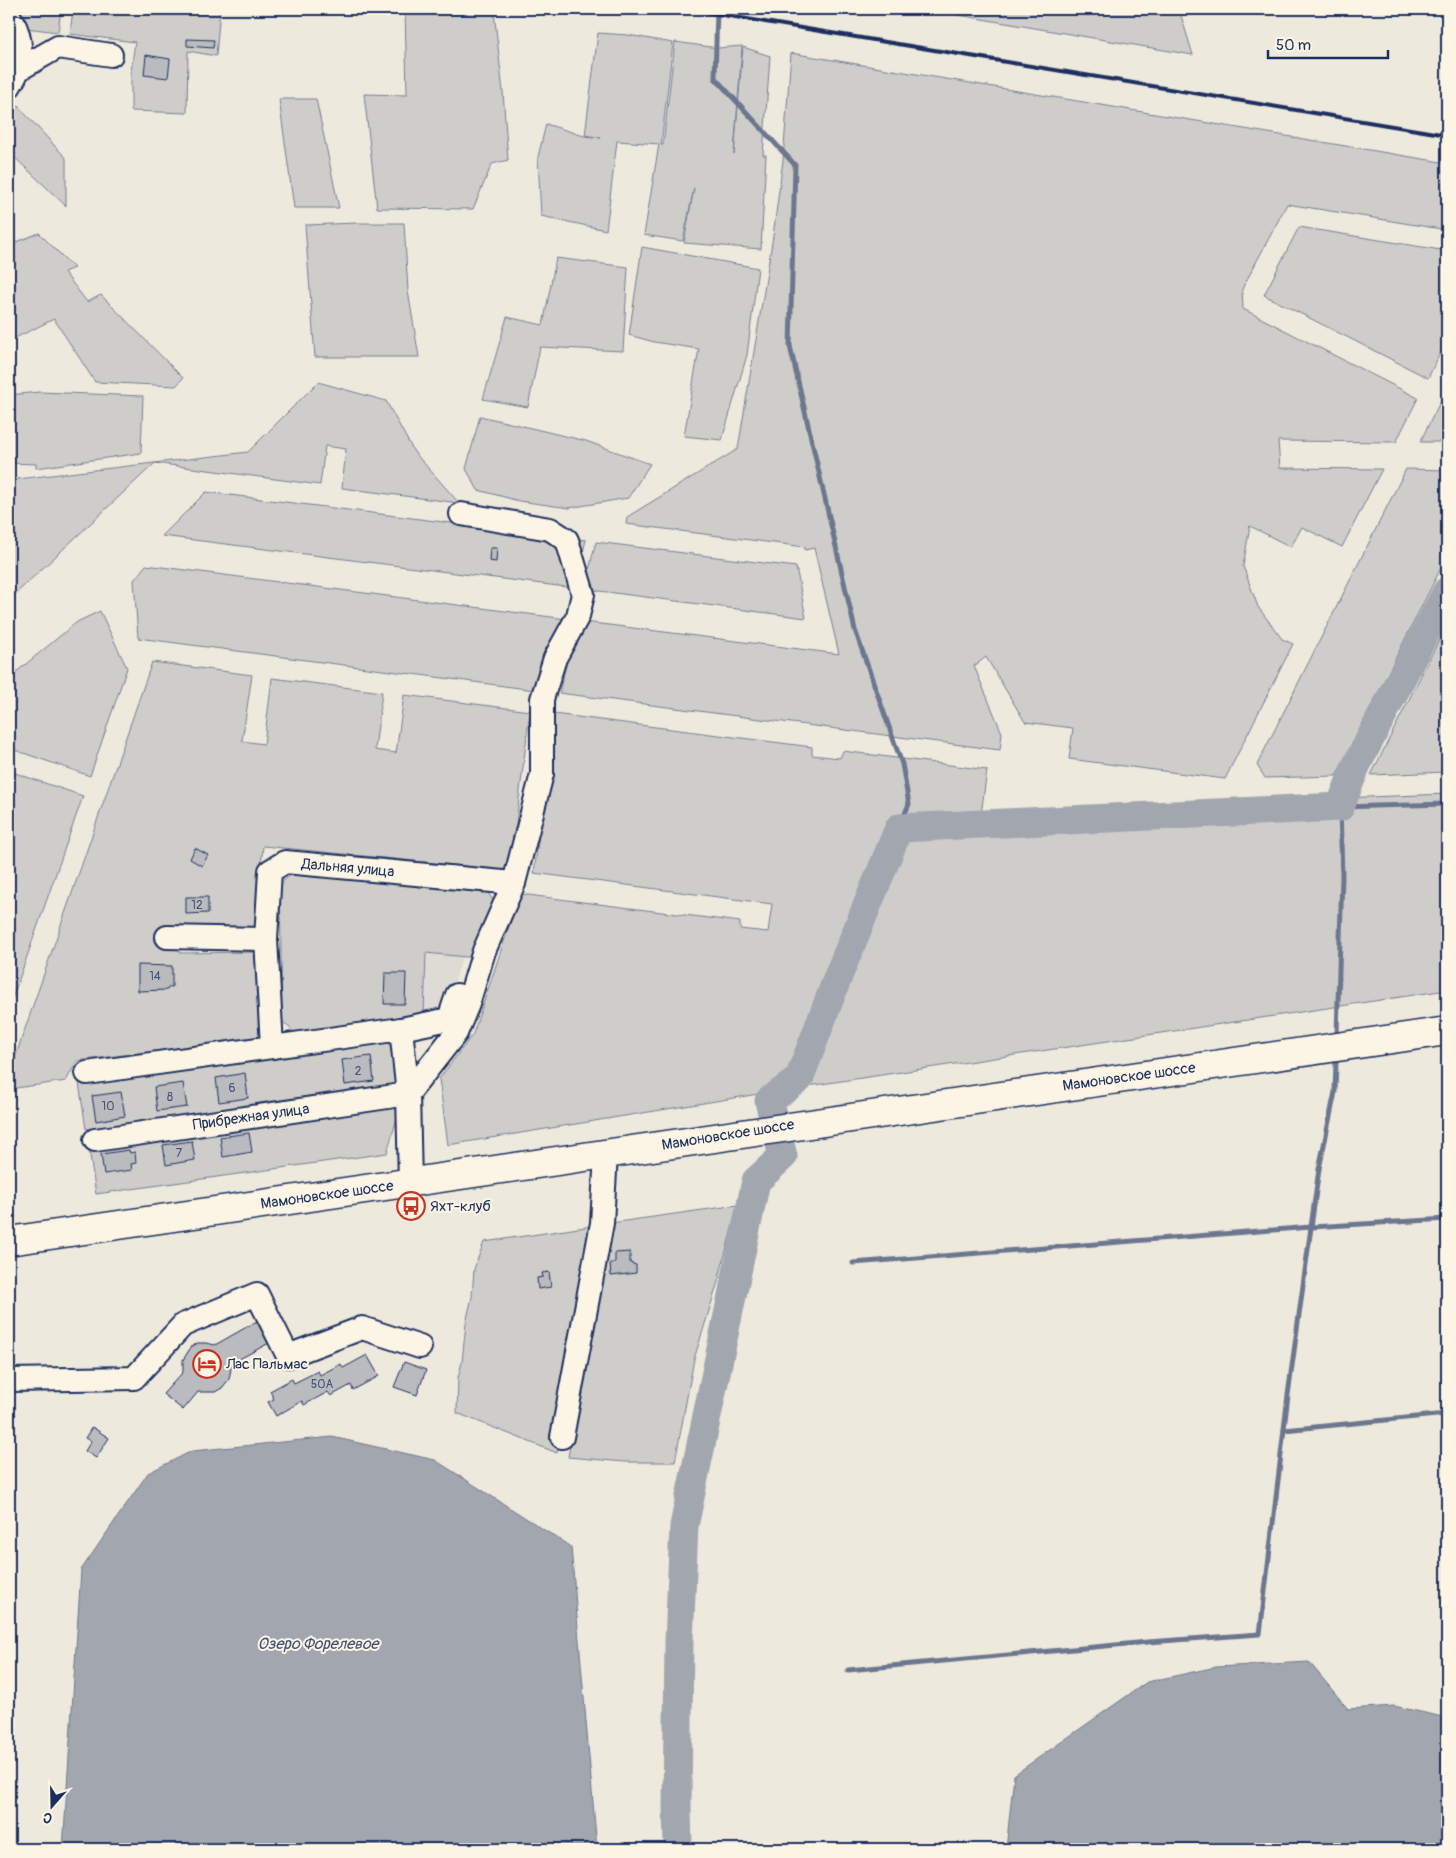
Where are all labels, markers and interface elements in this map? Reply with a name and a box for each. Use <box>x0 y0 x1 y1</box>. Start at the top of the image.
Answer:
scale bar <box>1268 28 1388 60</box>
text: 50 m <box>1276 36 1311 55</box>
street label: Дальняя улица <box>300 854 395 882</box>
house number: 12 <box>191 898 203 913</box>
house number: 14 <box>149 969 161 984</box>
street label: Мамоновское шоссе <box>1061 1058 1197 1096</box>
house number: 2 <box>355 1064 362 1079</box>
house number: 6 <box>229 1081 236 1096</box>
house number: 8 <box>167 1090 173 1105</box>
house number: 10 <box>102 1099 114 1114</box>
street label: Прибрежная улица <box>191 1099 311 1135</box>
street label: Мамоновское шоссе <box>660 1115 796 1155</box>
house number: 7 <box>176 1146 183 1161</box>
street label: Мамоновское шоссе <box>259 1176 395 1214</box>
bus stop icon: Яхт-клуб <box>396 1191 426 1221</box>
place label: Яхт-клуб <box>430 1197 491 1216</box>
hotel icon: Лас Пальмас <box>192 1349 222 1379</box>
place label: Лас Пальмас <box>225 1355 308 1374</box>
house number: 50А <box>311 1377 333 1392</box>
water label: Озеро Форелевое <box>258 1634 380 1654</box>
north arrow <box>28 1780 78 1830</box>
text: С <box>40 1808 55 1827</box>

